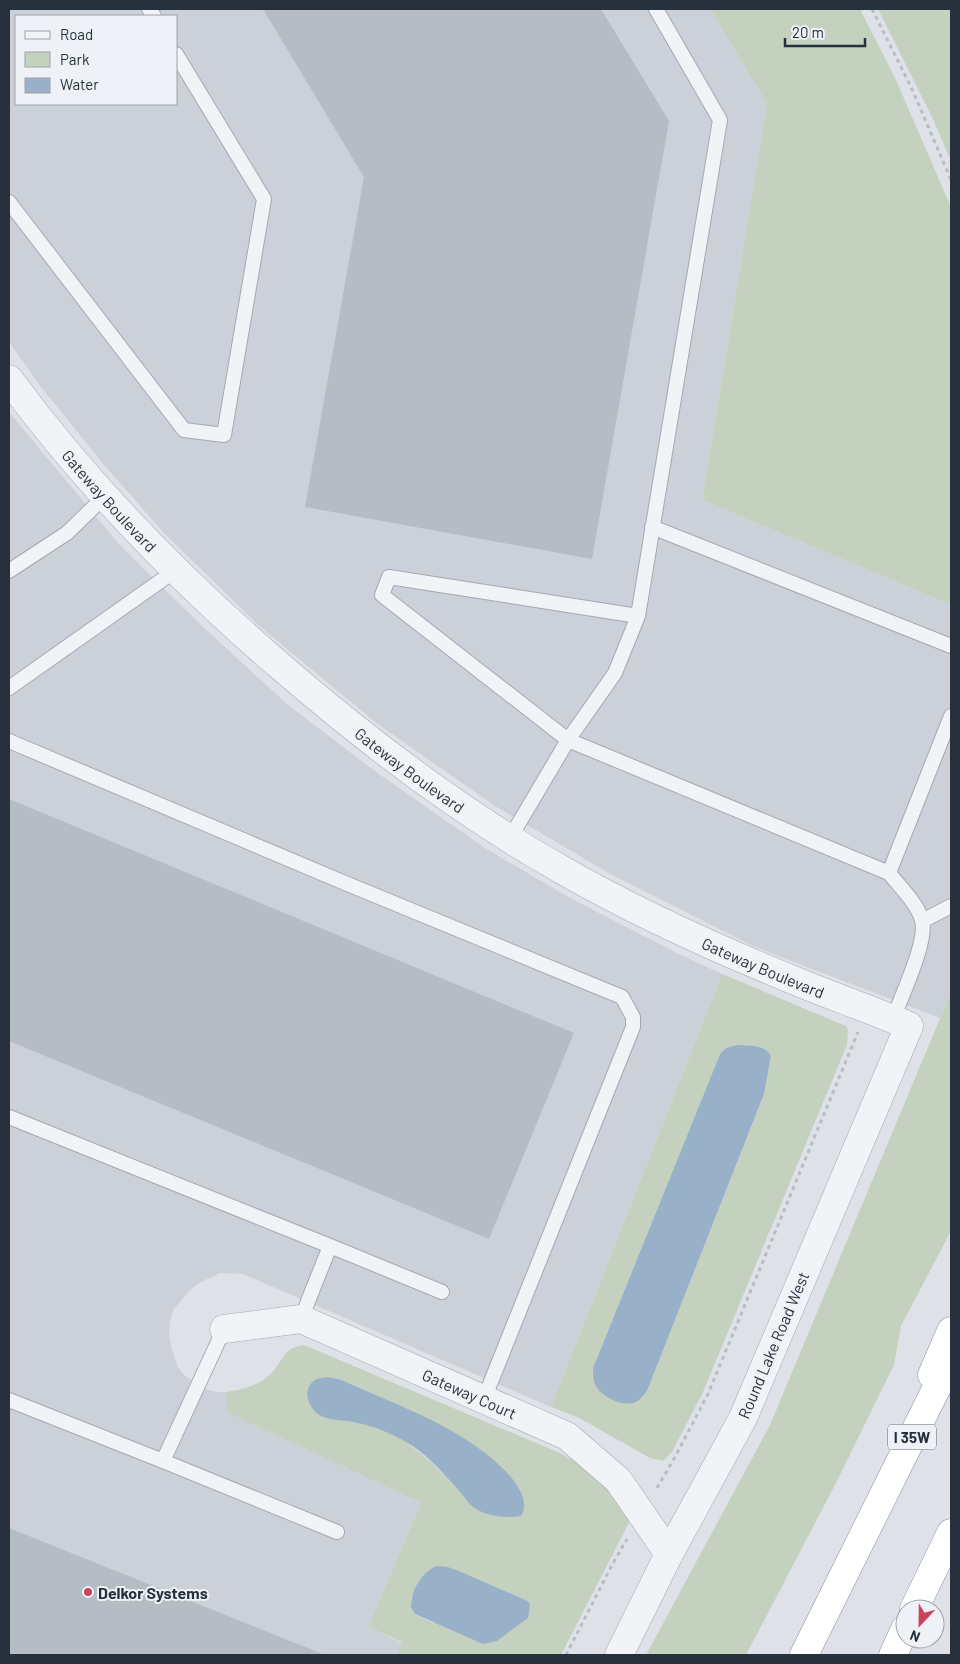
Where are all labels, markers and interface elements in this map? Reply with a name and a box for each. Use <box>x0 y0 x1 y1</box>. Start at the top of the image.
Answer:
legend <box>15 15 178 105</box>
scale bar <box>785 15 865 47</box>
text: 20 m <box>792 23 824 41</box>
text: Road <box>60 25 93 43</box>
text: Park <box>60 50 90 68</box>
text: Water <box>60 75 99 93</box>
street label: Gateway Boulevard <box>59 445 161 555</box>
street label: Gateway Boulevard <box>352 723 468 816</box>
street label: Gateway Boulevard <box>699 933 827 1001</box>
street label: Round Lake Road West <box>733 1269 813 1421</box>
street label: Gateway Court <box>420 1364 520 1422</box>
road number: I 35W <box>888 1424 936 1450</box>
place label: Delkor Systems <box>98 1583 208 1602</box>
marker: Delkor Systems <box>82 1586 94 1598</box>
north arrow <box>895 1599 945 1649</box>
text: N <box>907 1627 922 1646</box>

